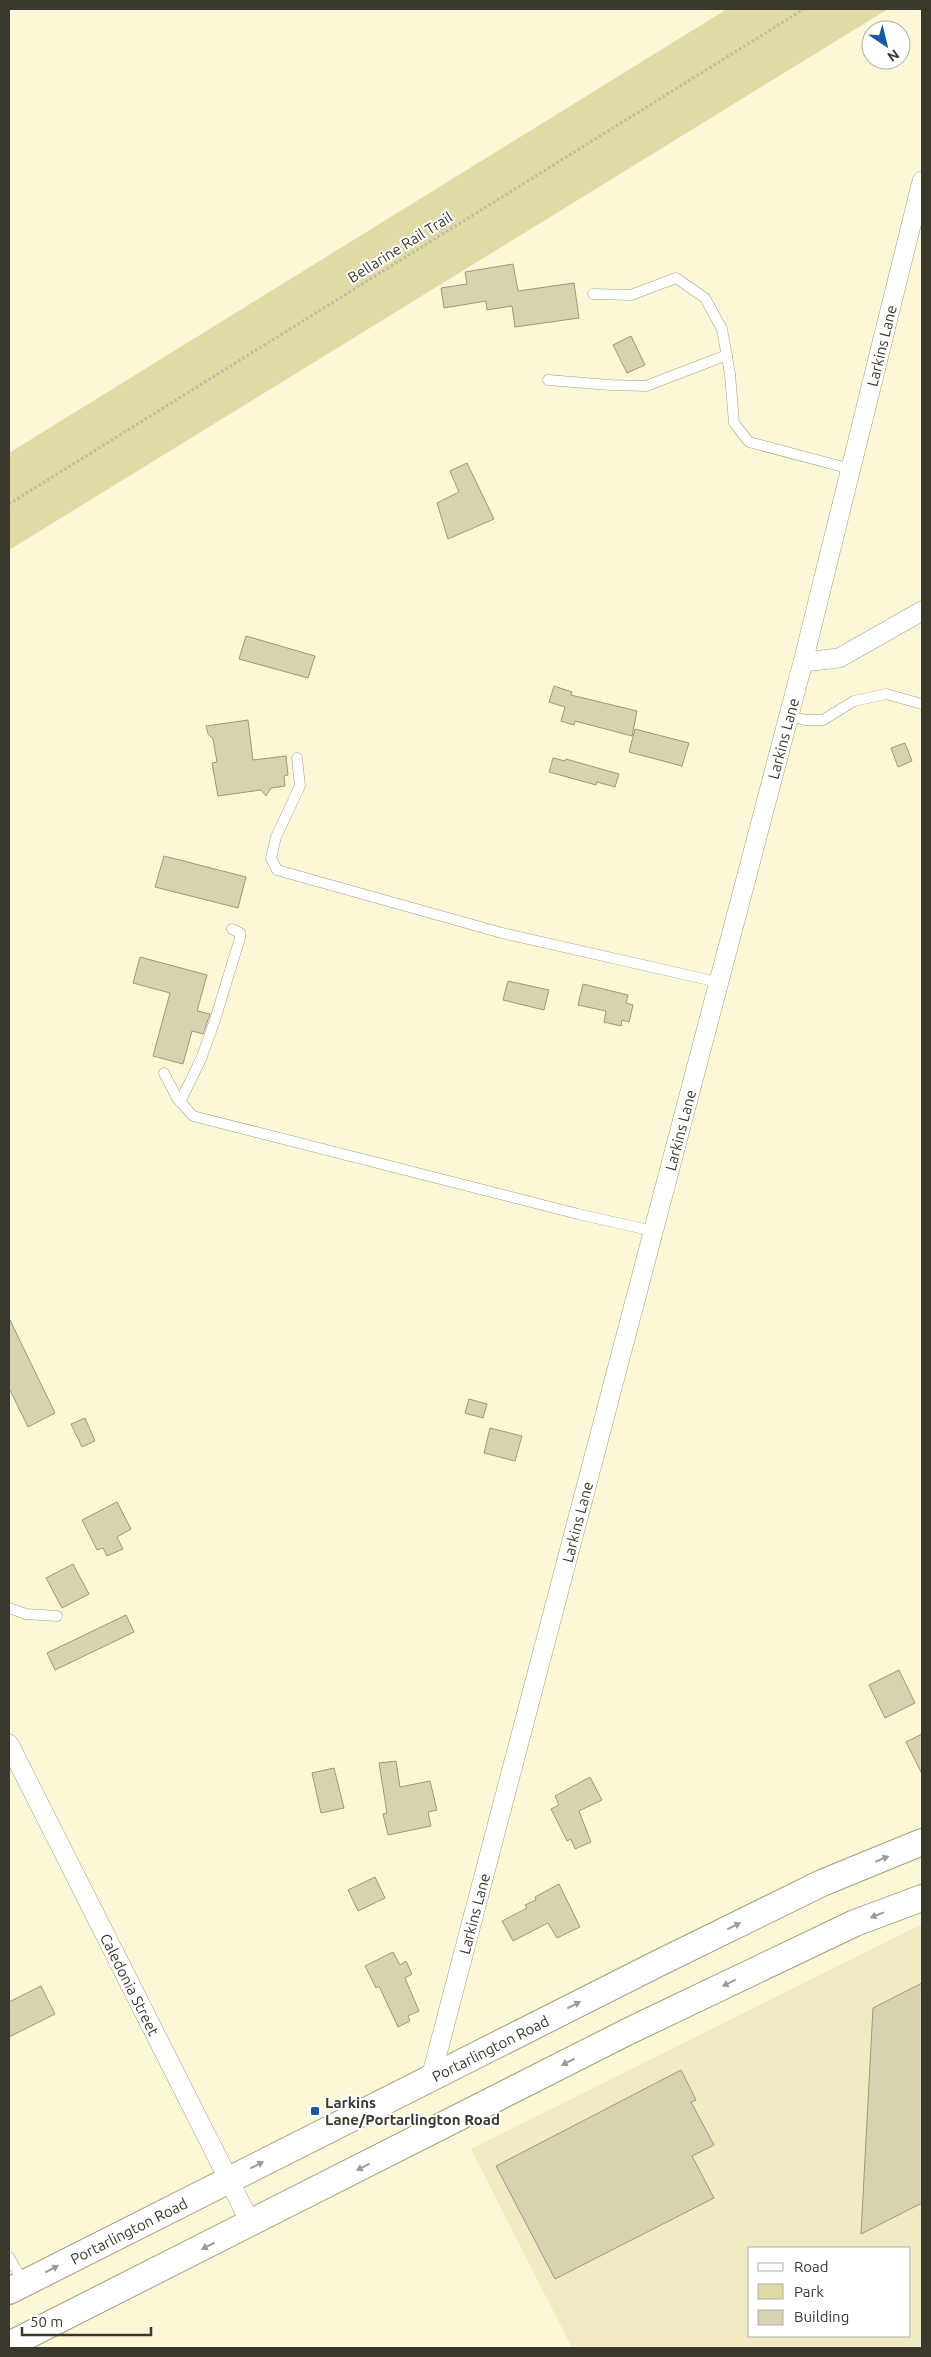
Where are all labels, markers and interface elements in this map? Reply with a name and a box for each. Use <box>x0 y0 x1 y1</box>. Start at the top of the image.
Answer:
north arrow <box>861 20 911 70</box>
text: N <box>885 46 902 65</box>
street label: Bellarine Rail Trail <box>345 208 455 286</box>
street label: Larkins Lane <box>863 303 899 388</box>
street label: Larkins Lane <box>764 696 802 781</box>
street label: Larkins Lane <box>661 1088 699 1173</box>
street label: Larkins Lane <box>558 1480 596 1564</box>
one-way arrow <box>875 1854 889 1862</box>
street label: Larkins Lane <box>455 1871 493 1956</box>
one-way arrow <box>869 1911 884 1919</box>
one-way arrow <box>727 1922 741 1930</box>
street label: Caledonia Street <box>97 1930 163 2038</box>
one-way arrow <box>722 1979 736 1987</box>
one-way arrow <box>567 2001 581 2009</box>
street label: Portarlington Road <box>429 2012 551 2085</box>
one-way arrow <box>561 2058 575 2066</box>
place label: Larkins Lane/Portarlington Road <box>325 2094 500 2128</box>
marker: Larkins Lane/Portarlington Road <box>309 2105 321 2117</box>
one-way arrow <box>250 2161 264 2169</box>
one-way arrow <box>356 2163 370 2171</box>
street label: Portarlington Road <box>67 2194 190 2267</box>
one-way arrow <box>200 2241 215 2250</box>
legend <box>748 2247 911 2337</box>
text: Road <box>794 2258 829 2275</box>
one-way arrow <box>45 2265 59 2273</box>
text: Park <box>794 2283 824 2300</box>
scale bar <box>22 2304 151 2336</box>
text: Building <box>794 2308 849 2325</box>
text: 50 m <box>30 2313 63 2330</box>

